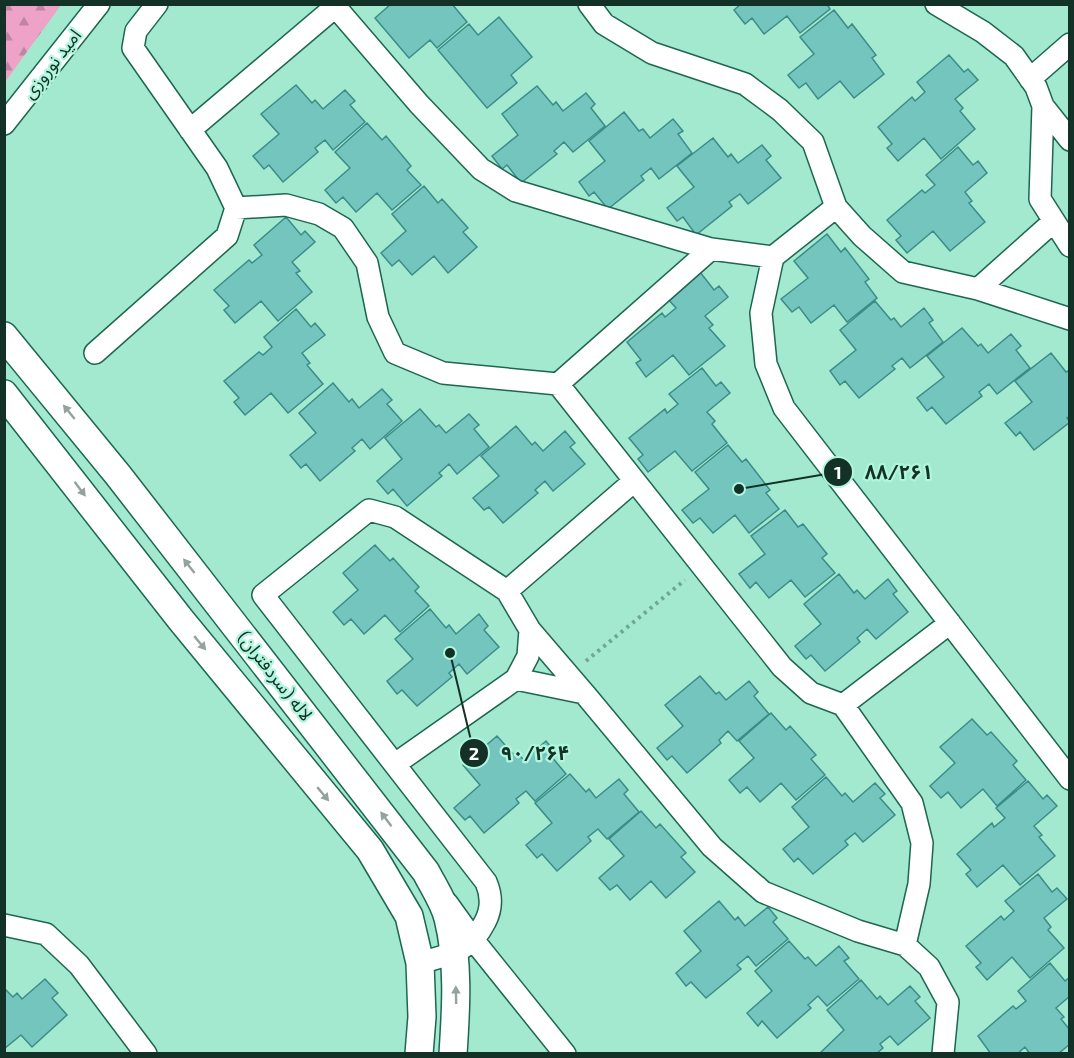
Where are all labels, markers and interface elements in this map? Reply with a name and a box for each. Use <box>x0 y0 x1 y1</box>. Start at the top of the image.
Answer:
street label: امید نوروزی <box>17 24 86 103</box>
one-way arrow <box>62 404 75 420</box>
callout: ۸۸/۲۶۱ <box>823 453 945 491</box>
text: ۸۸/۲۶۱ <box>865 459 933 483</box>
text: 1 <box>834 461 842 483</box>
one-way arrow <box>73 481 86 497</box>
one-way arrow <box>182 558 195 574</box>
street label: لاله (سردفتران) <box>233 626 318 725</box>
one-way arrow <box>193 635 206 650</box>
callout: ۹۰/۲۶۴ <box>459 734 581 772</box>
text: ۹۰/۲۶۴ <box>501 740 569 764</box>
text: 2 <box>469 742 479 764</box>
one-way arrow <box>316 786 329 801</box>
one-way arrow <box>380 812 392 827</box>
one-way arrow <box>451 986 460 1005</box>

